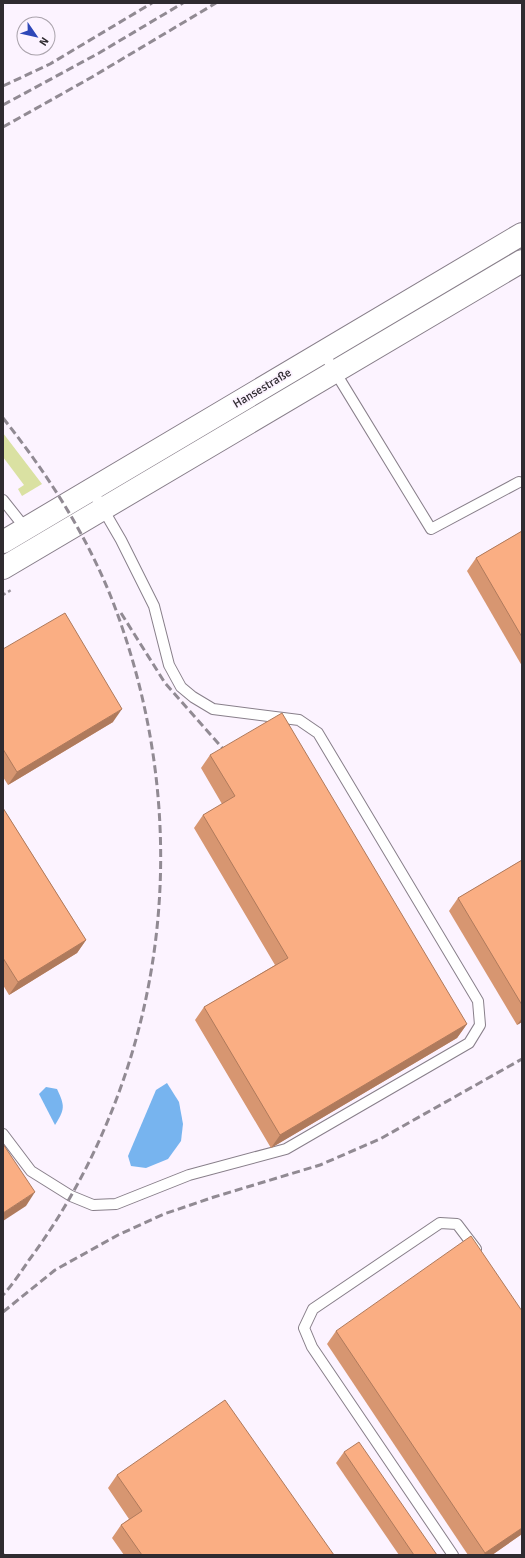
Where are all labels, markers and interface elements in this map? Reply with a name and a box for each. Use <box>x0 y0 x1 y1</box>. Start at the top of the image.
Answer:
north arrow <box>16 16 56 56</box>
text: N <box>36 35 51 48</box>
street label: Hansestraße <box>230 365 294 412</box>

